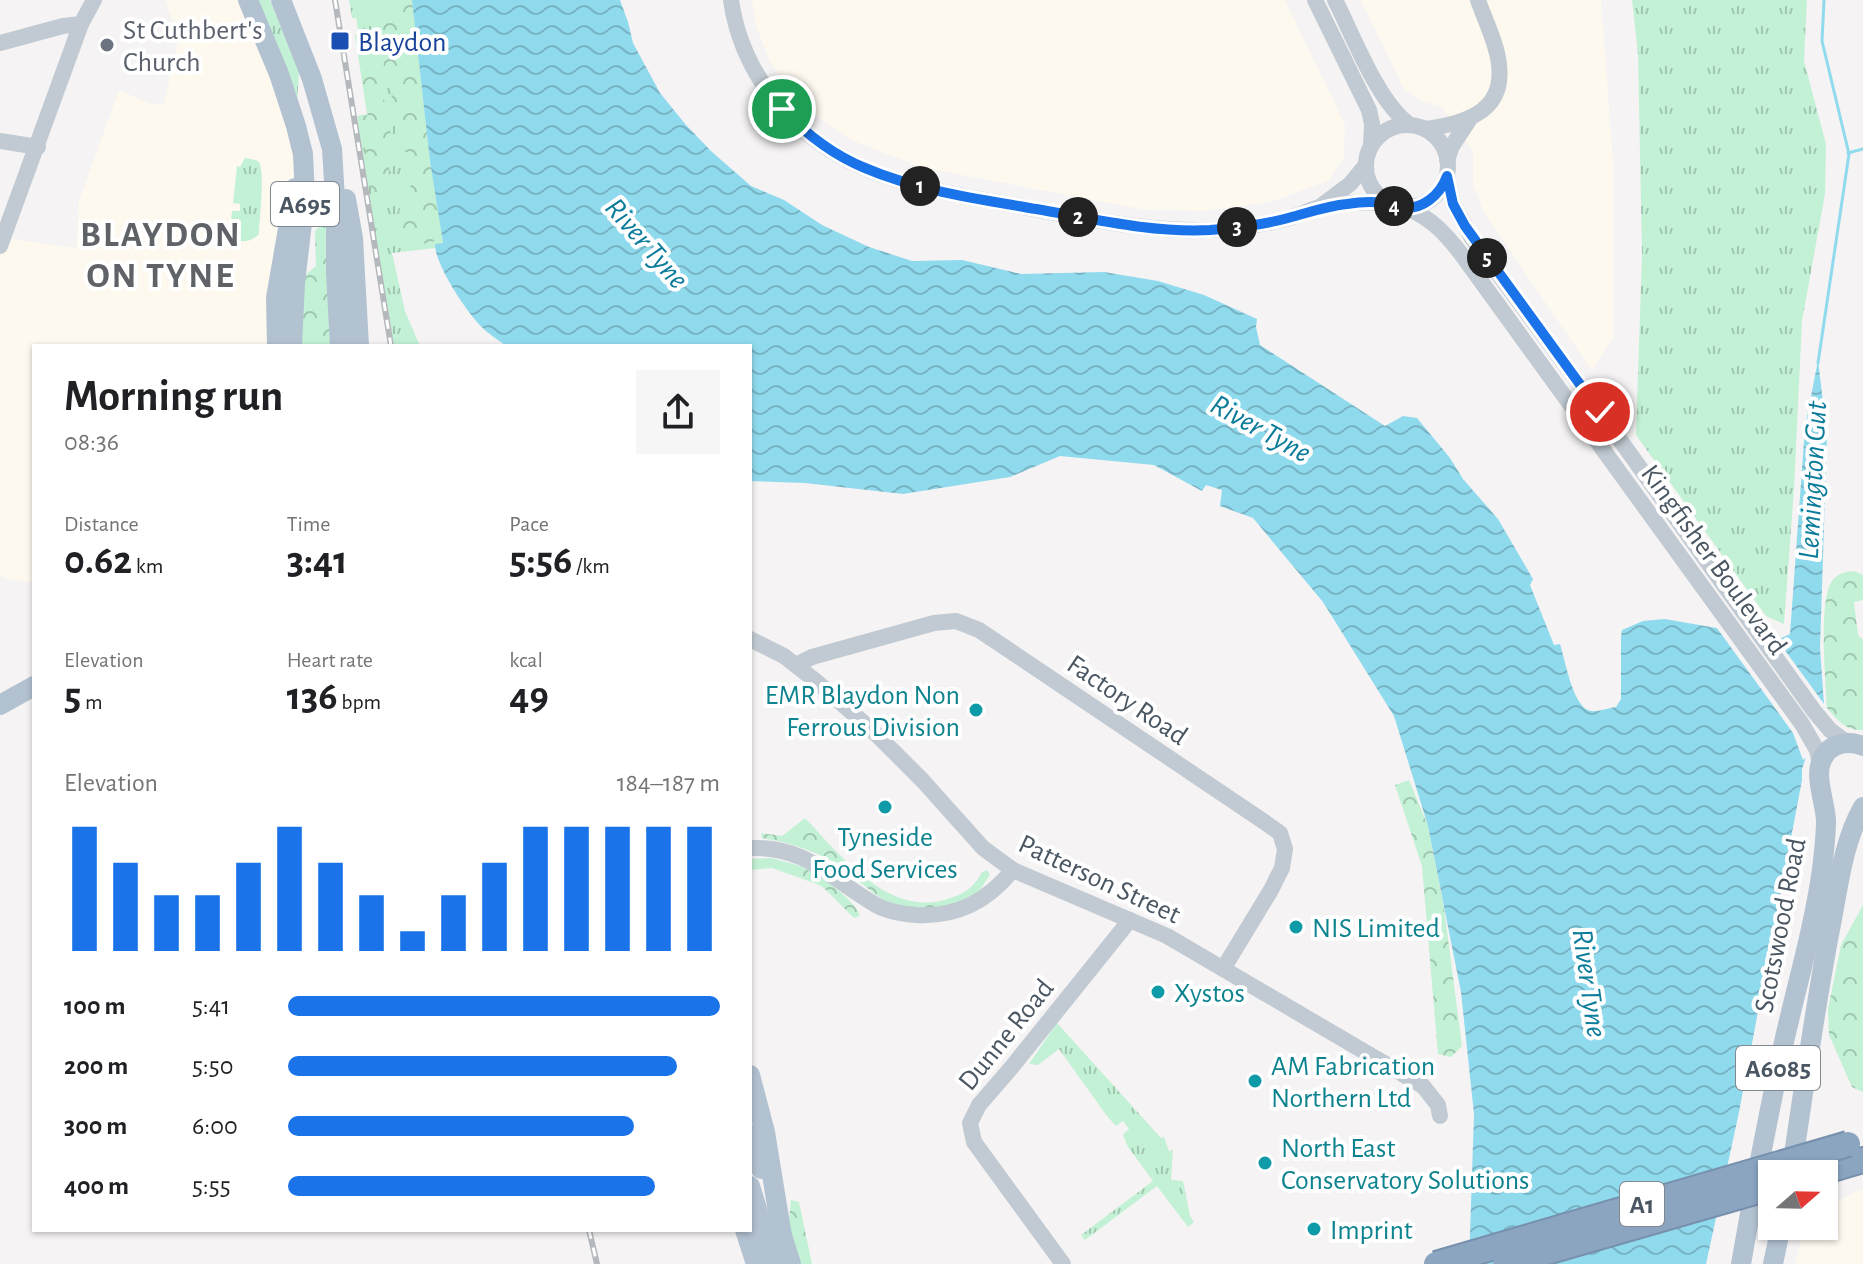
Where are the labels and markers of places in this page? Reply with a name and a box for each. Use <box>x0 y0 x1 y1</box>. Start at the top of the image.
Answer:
place label: St Cuthbert's Church <box>123 17 263 77</box>
place label: Blaydon <box>358 29 447 57</box>
marker: Blaydon <box>329 30 351 52</box>
marker: St Cuthbert's Church <box>98 36 116 54</box>
pin <box>748 75 816 143</box>
pin: 1 <box>900 166 940 206</box>
pin: 4 <box>1374 186 1414 226</box>
pin: 2 <box>1058 197 1098 237</box>
pin: 3 <box>1217 207 1257 247</box>
pin: 5 <box>1467 238 1507 278</box>
pin <box>1566 378 1634 446</box>
place label: EMR Blaydon Non Ferrous Division <box>765 682 960 742</box>
marker: EMR Blaydon Non Ferrous Division <box>967 701 985 719</box>
marker: Tyneside Food Services <box>876 798 894 816</box>
place label: Tyneside Food Services <box>812 824 958 884</box>
place label: NIS Limited <box>1312 915 1440 943</box>
marker: NIS Limited <box>1287 918 1305 936</box>
place label: Xystos <box>1174 980 1245 1008</box>
marker: Xystos <box>1149 983 1167 1001</box>
place label: AM Fabrication Northern Ltd <box>1271 1053 1435 1113</box>
marker: AM Fabrication Northern Ltd <box>1246 1072 1264 1090</box>
place label: North East Conservatory Solutions <box>1281 1135 1529 1195</box>
marker: North East Conservatory Solutions <box>1256 1154 1274 1172</box>
place label: Imprint <box>1330 1217 1413 1245</box>
marker: Imprint <box>1305 1220 1323 1238</box>

